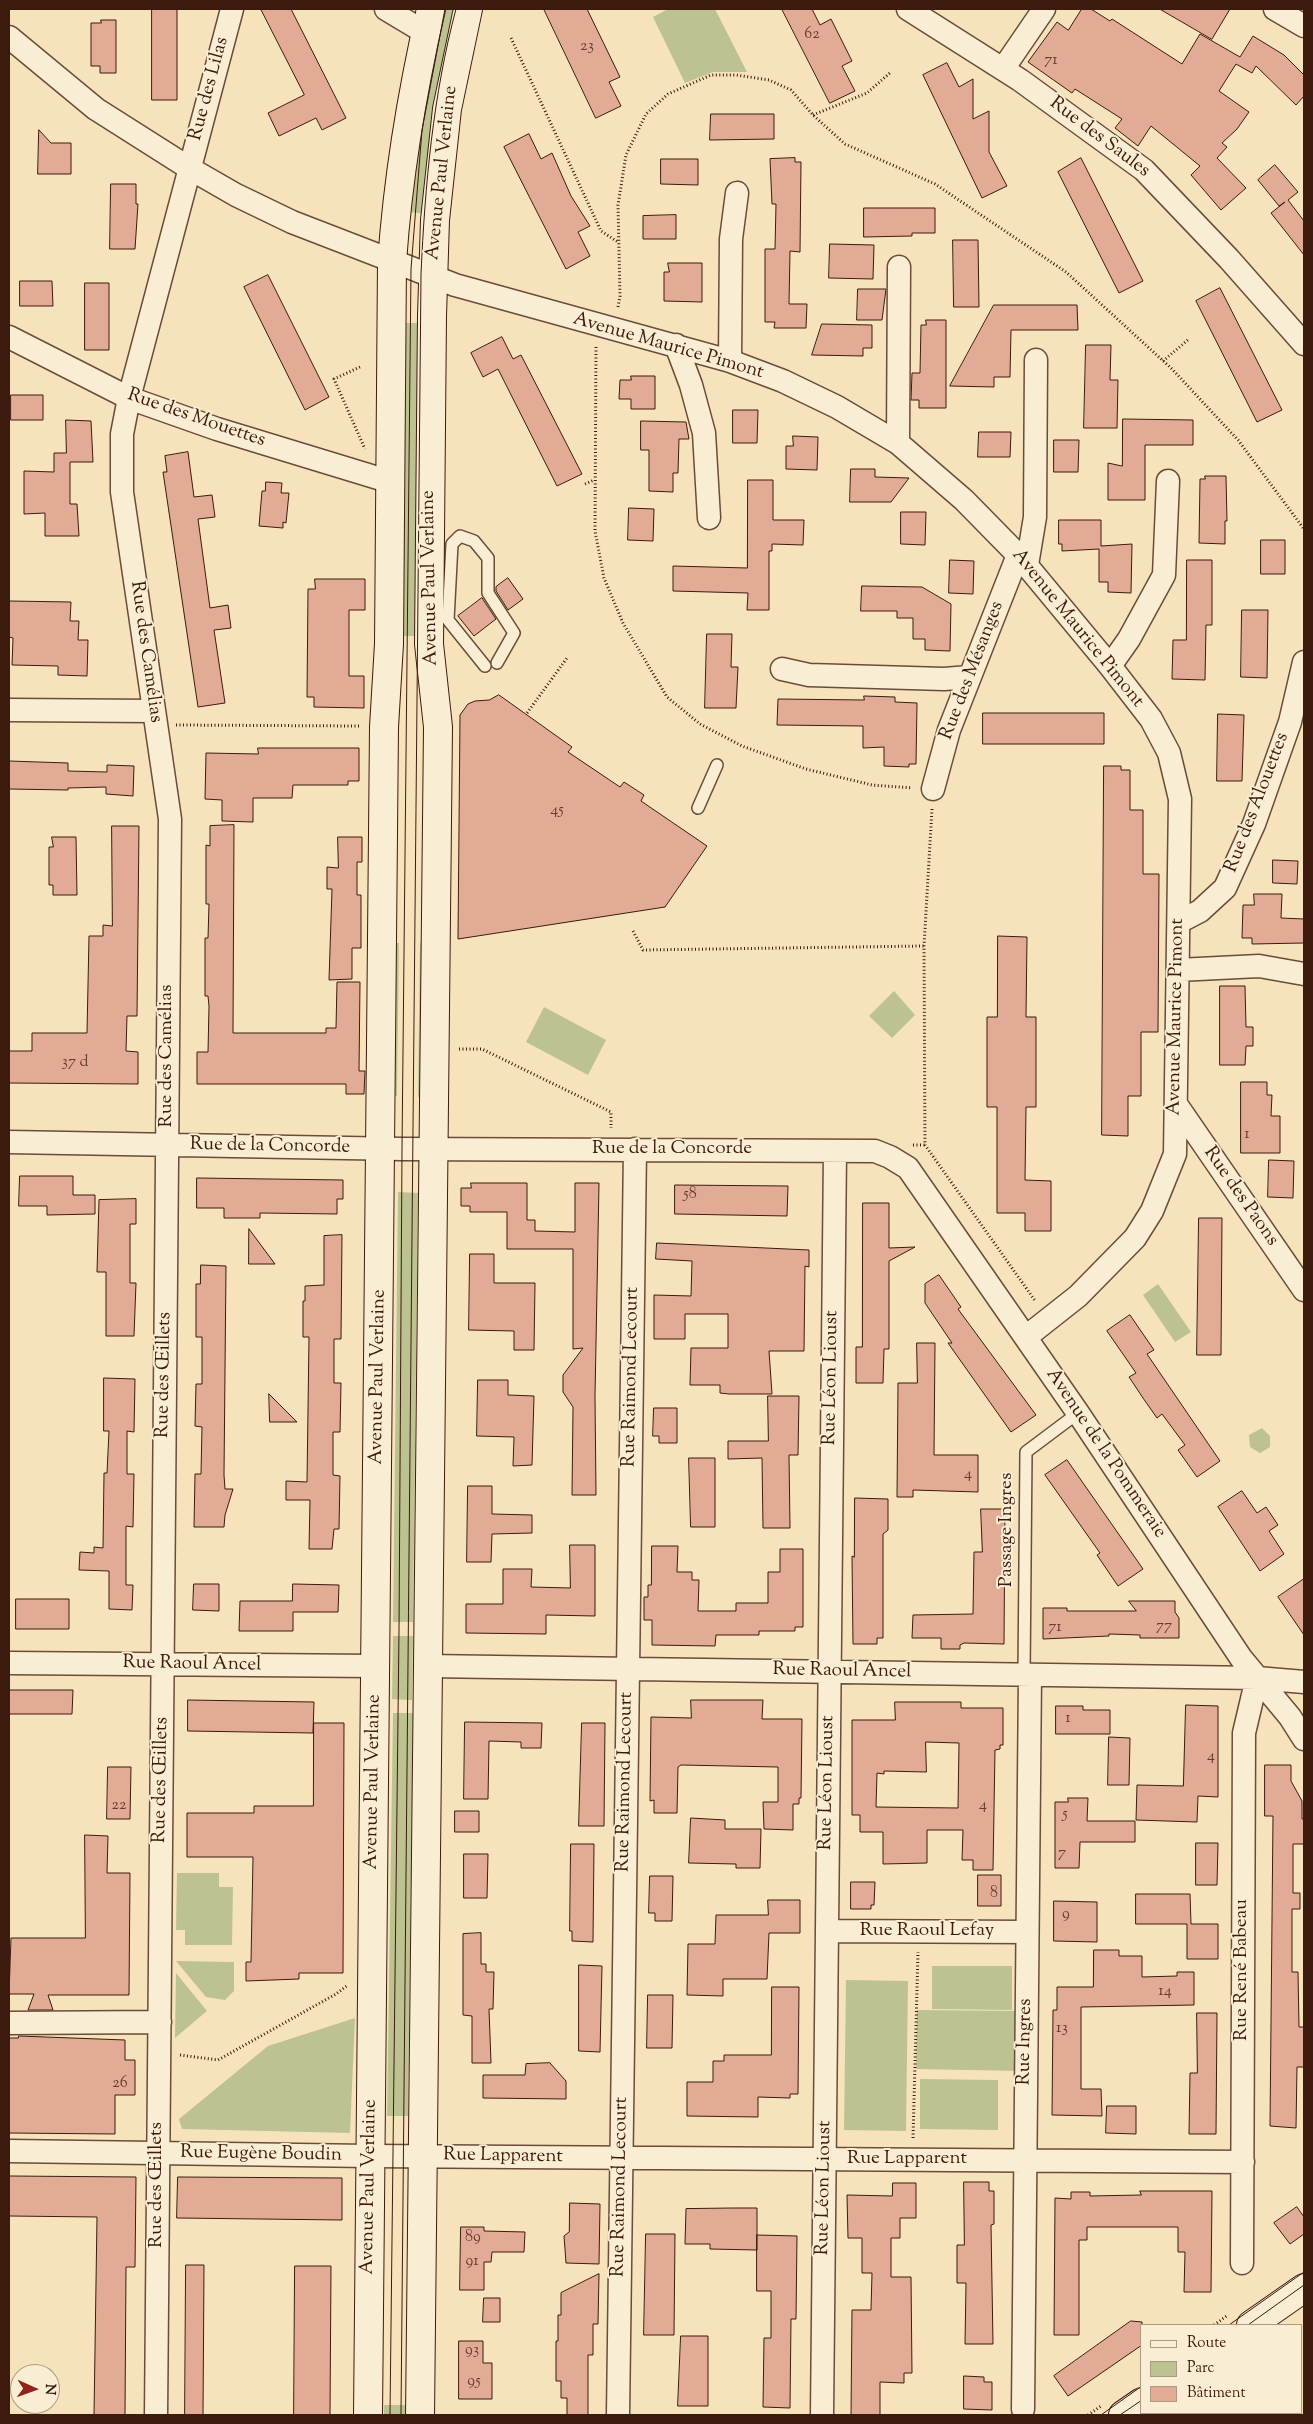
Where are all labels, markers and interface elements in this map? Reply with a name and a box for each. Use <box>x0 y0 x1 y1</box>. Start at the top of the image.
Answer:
house number: 62 <box>804 25 820 45</box>
street label: Rue des Lilas <box>185 35 235 143</box>
house number: 23 <box>580 37 594 57</box>
house number: 71 <box>1044 51 1058 71</box>
street label: Avenue Paul Verlaine <box>422 85 464 261</box>
street label: Rue des Saules <box>1044 93 1154 183</box>
street label: Avenue Maurice Pimont <box>570 309 766 385</box>
street label: Rue des Mouettes <box>124 385 268 453</box>
street label: Avenue Paul Verlaine <box>418 490 444 666</box>
street label: Avenue Maurice Pimont <box>1006 545 1148 713</box>
street label: Rue des Camélias <box>124 580 166 724</box>
street label: Rue des Mésanges <box>936 598 1010 744</box>
street label: Rue des Alouettes <box>1221 730 1295 876</box>
house number: 45 <box>550 801 564 821</box>
street label: Avenue Maurice Pimont <box>1164 918 1190 1116</box>
street label: Rue des Camélias <box>157 985 179 1127</box>
house number: 37 d <box>62 1053 88 1073</box>
house number: 1 <box>1244 1125 1250 1145</box>
street label: Rue de la Concorde <box>190 1134 350 1160</box>
street label: Rue de la Concorde <box>592 1139 752 1161</box>
street label: Rue des Paons <box>1197 1143 1283 1251</box>
house number: 58 <box>683 1185 697 1205</box>
street label: Rue Raimond Lecourt <box>619 1287 645 1467</box>
street label: Avenue Paul Verlaine <box>366 1289 392 1465</box>
street label: Rue Léon Lioust <box>819 1310 845 1446</box>
street label: Rue des Œillets <box>153 1312 177 1438</box>
street label: Avenue de la Pommeraie <box>1040 1365 1170 1543</box>
house number: 4 <box>964 1465 972 1485</box>
street label: Passage Ingres <box>997 1473 1019 1587</box>
house number: 77 <box>1156 1617 1172 1637</box>
house number: 71 <box>1048 1618 1062 1638</box>
street label: Rue Raoul Ancel <box>122 1652 262 1678</box>
street label: Rue Raoul Ancel <box>772 1659 912 1685</box>
street label: Rue Raimond Lecourt <box>613 1692 639 1872</box>
street label: Avenue Paul Verlaine <box>361 1694 387 1870</box>
house number: 1 <box>1065 1709 1071 1729</box>
street label: Rue Léon Lioust <box>815 1715 841 1851</box>
street label: Rue des Œillets <box>150 1717 174 1843</box>
house number: 4 <box>1207 1747 1215 1767</box>
house number: 22 <box>112 1796 126 1816</box>
house number: 4 <box>979 1796 987 1816</box>
house number: 5 <box>1062 1805 1068 1825</box>
house number: 7 <box>1058 1844 1066 1864</box>
house number: 8 <box>990 1884 998 1904</box>
street label: Rue René Babeau <box>1232 1899 1254 2041</box>
house number: 9 <box>1062 1905 1070 1925</box>
street label: Rue Raoul Lefay <box>860 1921 994 1943</box>
house number: 14 <box>1158 1982 1172 2002</box>
street label: Rue Ingres <box>1014 1998 1038 2086</box>
house number: 13 <box>1056 2019 1068 2039</box>
house number: 26 <box>112 2074 128 2094</box>
street label: Rue Raimond Lecourt <box>608 2097 634 2277</box>
street label: Avenue Paul Verlaine <box>357 2099 383 2275</box>
street label: Rue Léon Lioust <box>812 2120 838 2256</box>
street label: Rue des Œillets <box>147 2122 169 2248</box>
street label: Rue Eugène Boudin <box>180 2142 342 2168</box>
street label: Rue Lapparent <box>443 2145 563 2169</box>
street label: Rue Lapparent <box>847 2149 967 2171</box>
house number: 89 <box>465 2228 481 2248</box>
house number: 91 <box>465 2252 479 2272</box>
legend <box>1140 2324 1303 2414</box>
text: Route <box>1187 2333 1226 2354</box>
house number: 93 <box>465 2341 479 2361</box>
text: Parc <box>1187 2358 1214 2379</box>
north arrow <box>10 2364 60 2414</box>
house number: 95 <box>467 2372 481 2392</box>
text: Bâtiment <box>1187 2383 1246 2404</box>
text: N <box>39 2384 59 2395</box>

